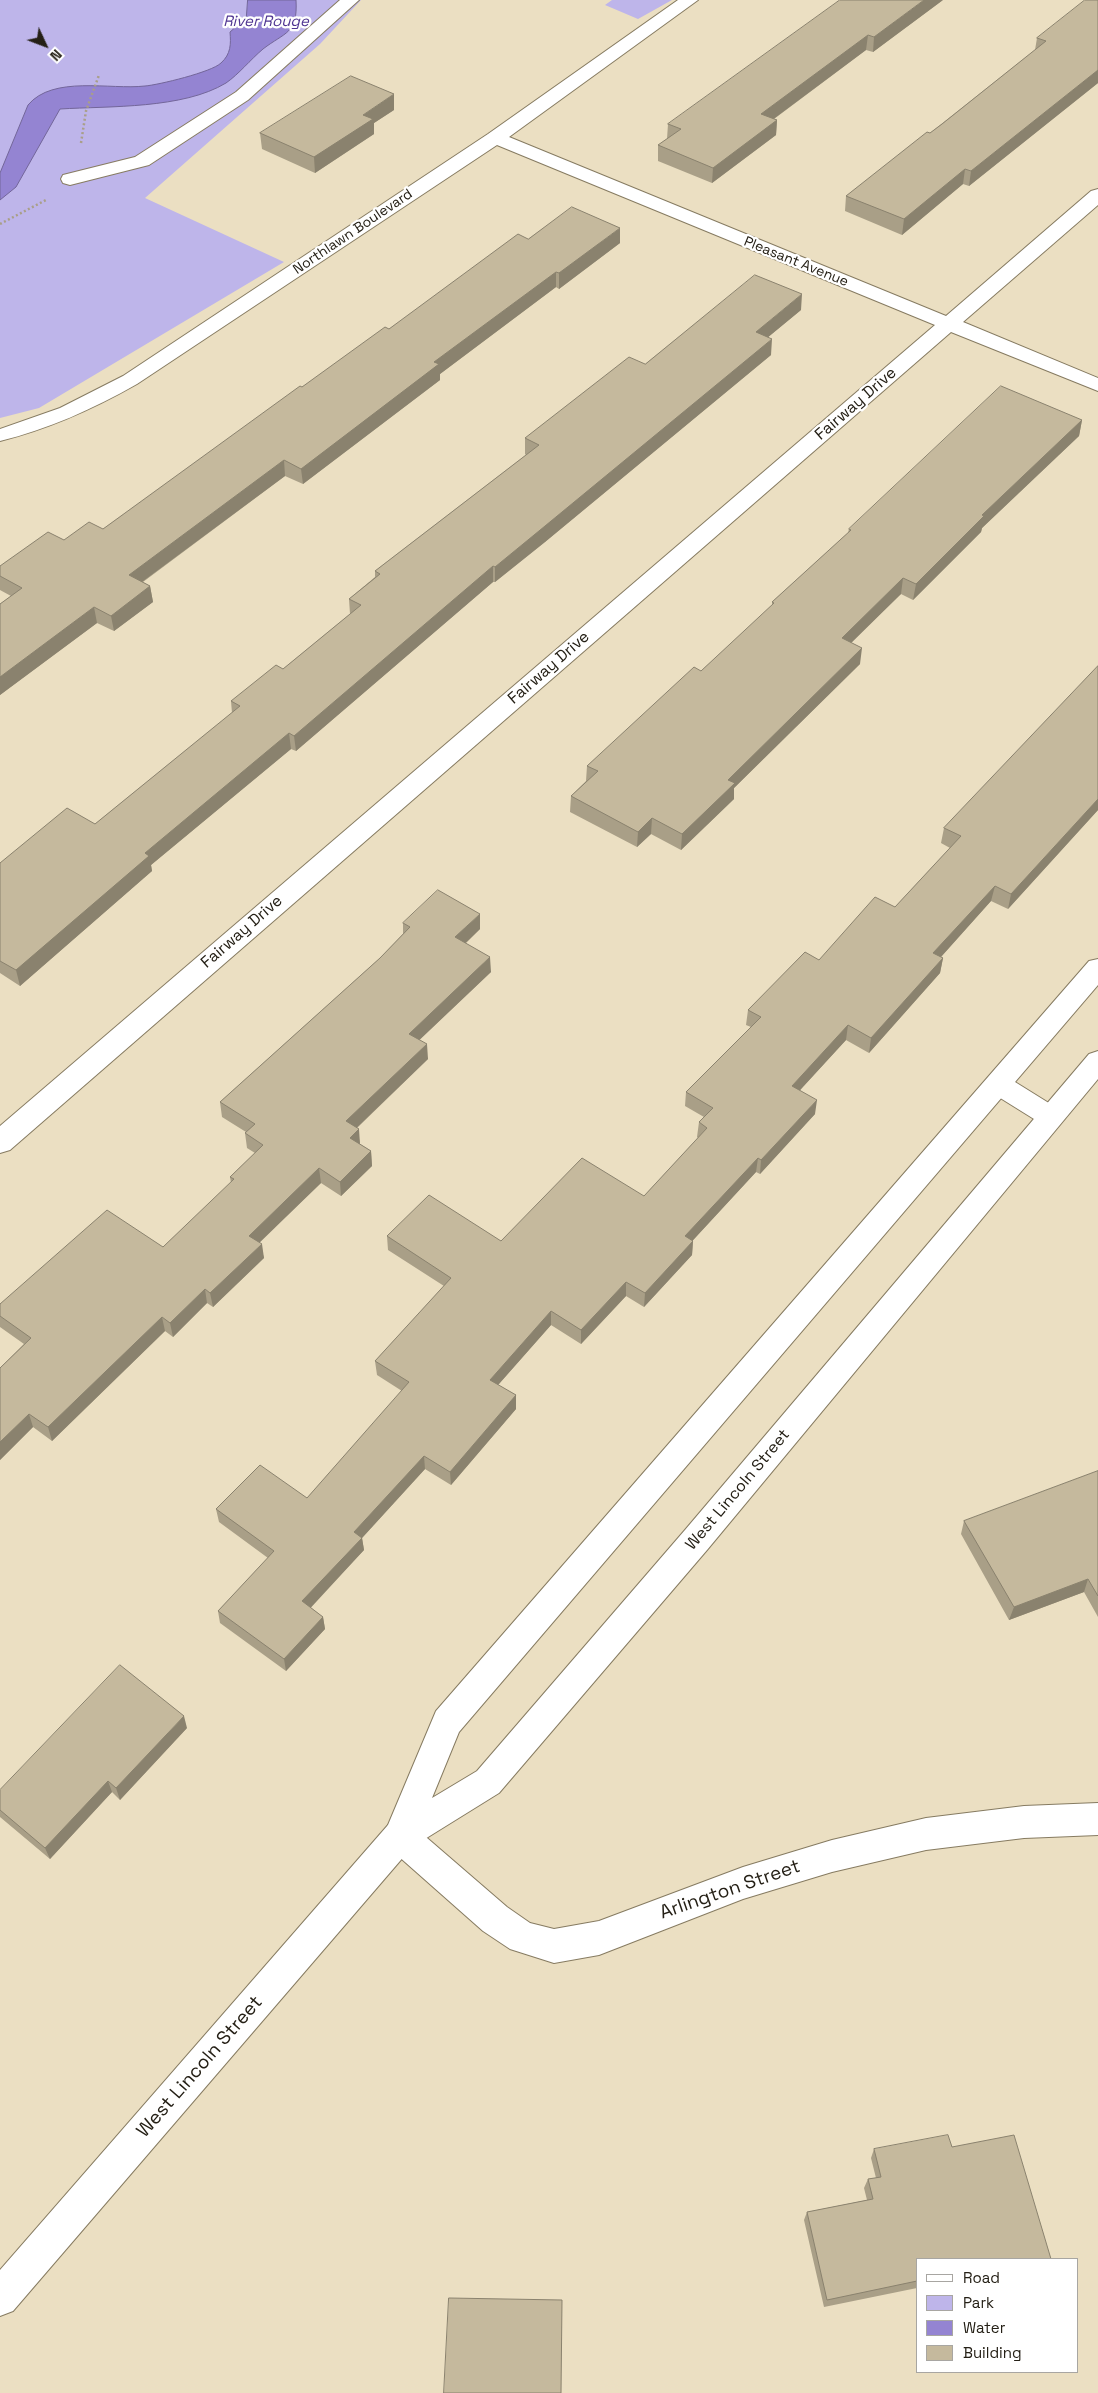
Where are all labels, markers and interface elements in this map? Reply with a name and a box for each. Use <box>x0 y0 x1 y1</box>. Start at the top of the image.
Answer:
water label: River Rouge <box>223 13 309 31</box>
north arrow <box>20 20 70 70</box>
text: N <box>46 46 66 65</box>
street label: Northlawn Boulevard <box>290 186 416 278</box>
street label: Pleasant Avenue <box>741 233 851 291</box>
street label: Fairway Drive <box>811 363 901 445</box>
street label: Fairway Drive <box>504 627 594 709</box>
street label: Fairway Drive <box>197 891 287 973</box>
street label: West Lincoln Street <box>682 1426 794 1554</box>
street label: Arlington Street <box>657 1855 803 1925</box>
street label: West Lincoln Street <box>132 1992 268 2142</box>
legend <box>916 2258 1078 2373</box>
text: Road <box>963 2268 1000 2287</box>
text: Park <box>963 2293 994 2312</box>
text: Water <box>963 2318 1005 2337</box>
text: Building <box>963 2343 1022 2362</box>

